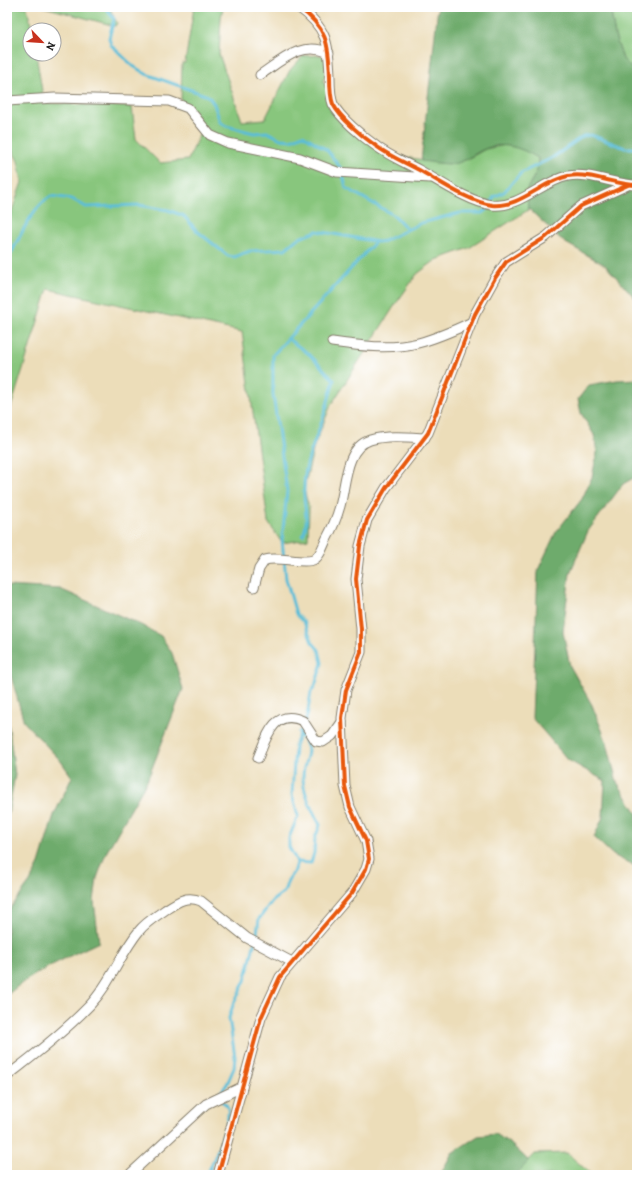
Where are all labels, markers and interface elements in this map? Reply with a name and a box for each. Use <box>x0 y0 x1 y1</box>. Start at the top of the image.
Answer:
north arrow <box>22 22 62 62</box>
text: N <box>42 39 59 53</box>

